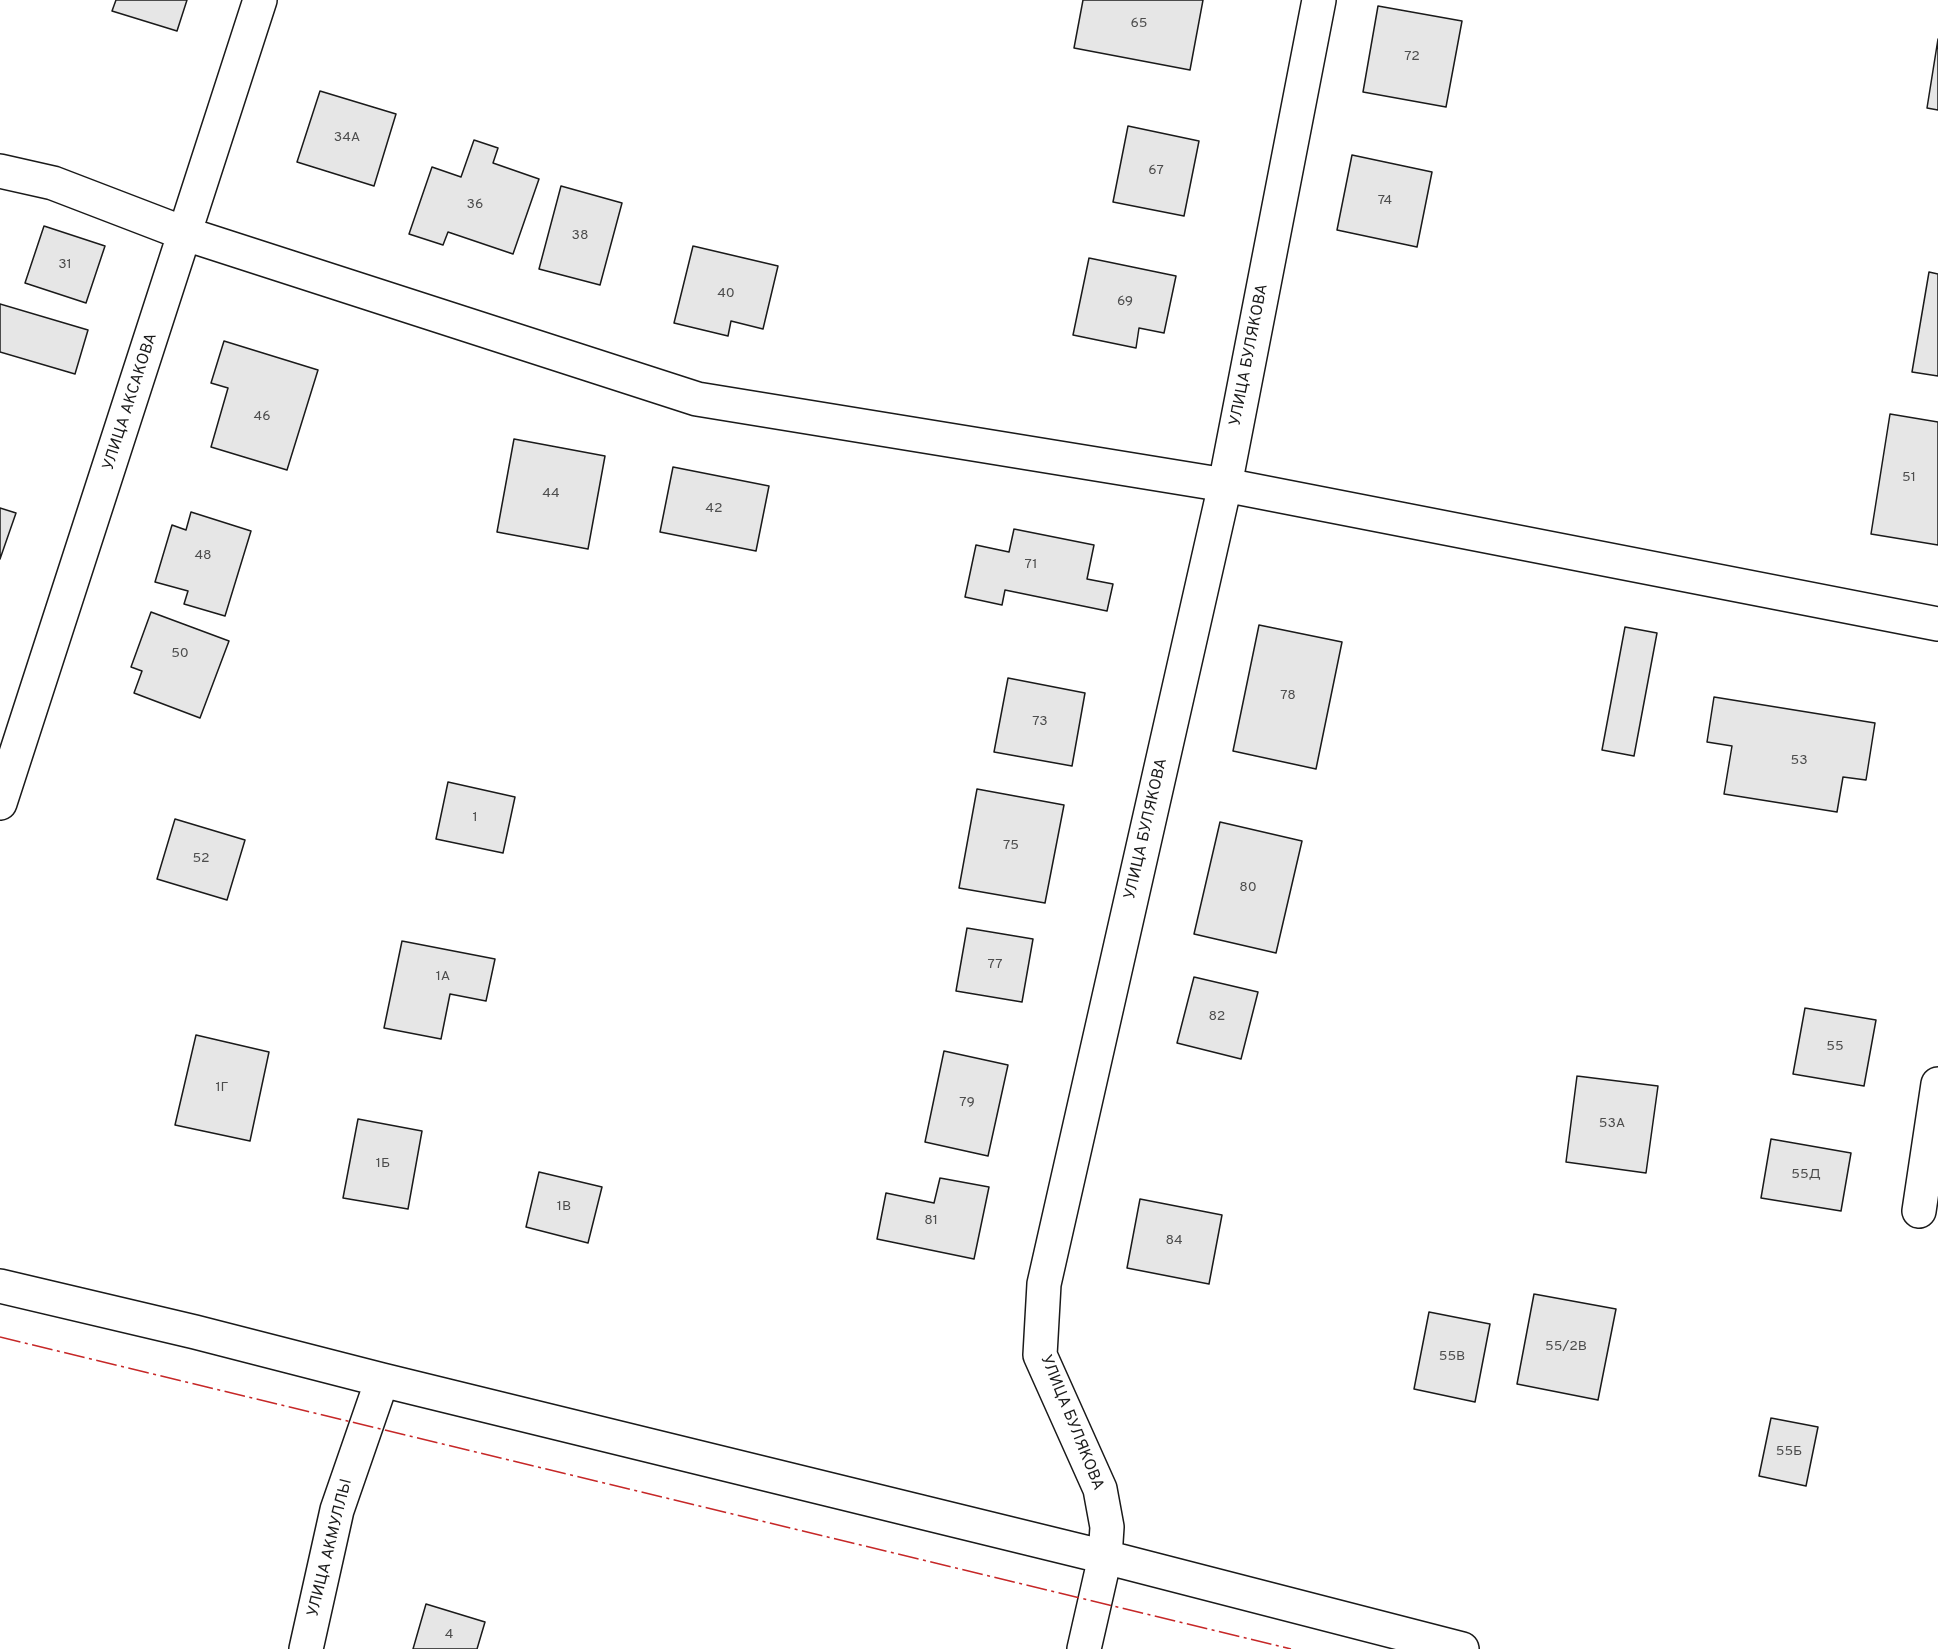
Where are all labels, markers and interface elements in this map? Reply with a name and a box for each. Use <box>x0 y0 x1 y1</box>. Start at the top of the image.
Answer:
house number: 65 <box>1130 16 1148 32</box>
house number: 72 <box>1404 49 1420 65</box>
house number: 34А <box>334 130 360 146</box>
house number: 67 <box>1148 163 1164 179</box>
house number: 74 <box>1378 193 1392 209</box>
house number: 36 <box>467 197 483 213</box>
house number: 38 <box>572 228 588 244</box>
house number: 31 <box>58 257 72 273</box>
street label: УЛИЦА БУЛЯКОВА <box>1227 282 1273 428</box>
house number: 40 <box>717 286 735 302</box>
house number: 69 <box>1117 294 1133 310</box>
street label: УЛИЦА АКСАКОВА <box>100 331 162 473</box>
house number: 46 <box>253 409 271 425</box>
house number: 51 <box>1902 470 1916 486</box>
house number: 44 <box>542 486 560 502</box>
house number: 42 <box>705 501 723 517</box>
house number: 48 <box>194 548 212 564</box>
house number: 71 <box>1025 557 1037 573</box>
house number: 50 <box>171 646 189 662</box>
house number: 78 <box>1280 688 1296 704</box>
house number: 73 <box>1032 714 1048 730</box>
house number: 53 <box>1790 753 1808 769</box>
street label: УЛИЦА БУЛЯКОВА <box>1121 757 1173 901</box>
house number: 1 <box>472 810 478 826</box>
house number: 75 <box>1003 838 1019 854</box>
house number: 52 <box>192 851 210 867</box>
house number: 80 <box>1239 880 1257 896</box>
house number: 77 <box>987 957 1003 973</box>
house number: 1А <box>436 969 450 985</box>
house number: 82 <box>1209 1009 1225 1025</box>
house number: 55 <box>1826 1039 1844 1055</box>
house number: 1Г <box>215 1080 229 1096</box>
house number: 79 <box>959 1095 975 1111</box>
house number: 53А <box>1599 1116 1625 1132</box>
house number: 1Б <box>376 1156 390 1172</box>
house number: 55Д <box>1791 1167 1821 1183</box>
house number: 1В <box>557 1199 571 1215</box>
house number: 81 <box>924 1213 938 1229</box>
house number: 84 <box>1165 1233 1183 1249</box>
house number: 55/2В <box>1545 1339 1587 1355</box>
house number: 55В <box>1439 1349 1465 1365</box>
street label: УЛИЦА БУЛЯКОВА <box>1035 1353 1107 1493</box>
house number: 55Б <box>1776 1444 1802 1460</box>
street label: УЛИЦА АКМУЛЛЫ <box>305 1477 357 1619</box>
house number: 4 <box>445 1627 453 1643</box>

